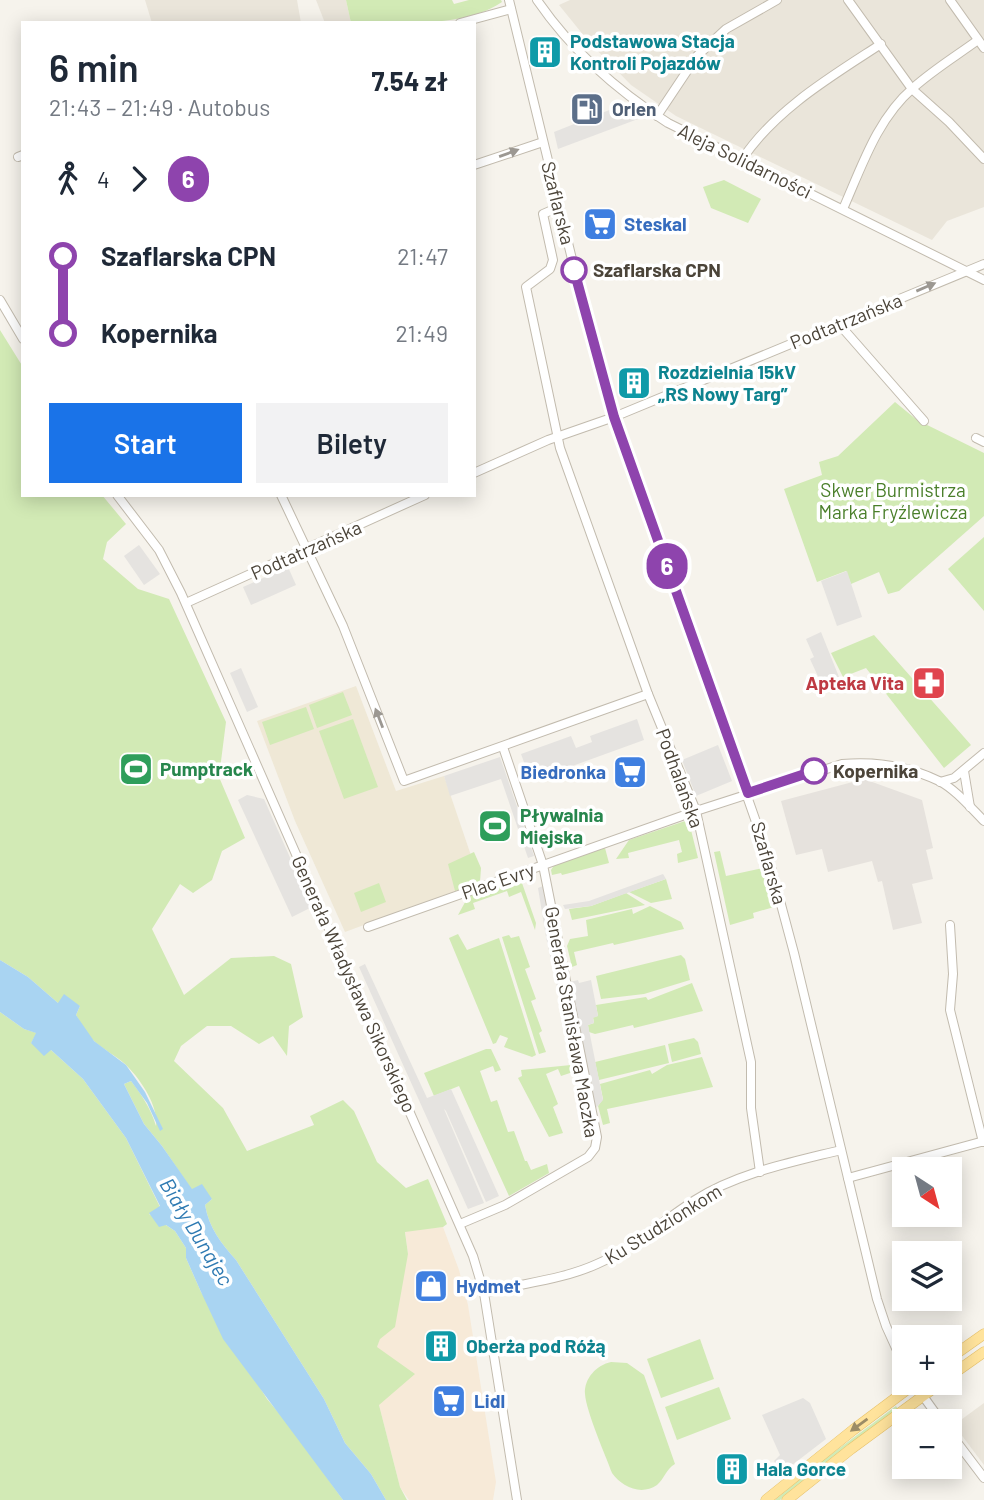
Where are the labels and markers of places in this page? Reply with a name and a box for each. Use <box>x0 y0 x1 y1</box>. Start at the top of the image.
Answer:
place label: Podstawowa Stacja Kontroli Pojazdów <box>570 29 735 74</box>
building icon: Podstawowa Stacja Kontroli Pojazdów <box>526 33 564 71</box>
fuel station icon: Orlen <box>568 90 606 128</box>
place label: Orlen <box>612 97 656 120</box>
supermarket icon: Steskal <box>581 205 619 243</box>
place label: Steskal <box>624 212 687 235</box>
marker: Szaflarska CPN <box>561 257 587 283</box>
place label: Szaflarska CPN <box>593 258 721 281</box>
place label: Rozdzielnia 15kV „RS Nowy Targ” <box>658 360 796 405</box>
building icon: Rozdzielnia 15kV „RS Nowy Targ” <box>615 364 653 402</box>
pharmacy icon: Apteka Vita <box>910 664 948 702</box>
place label: Apteka Vita <box>806 671 904 694</box>
sports icon: Pumptrack <box>117 750 155 788</box>
supermarket icon: Biedronka <box>611 753 649 791</box>
place label: Pumptrack <box>160 757 253 780</box>
marker: Kopernika <box>801 758 827 784</box>
place label: Kopernika <box>833 759 918 782</box>
place label: Biedronka <box>521 760 606 783</box>
place label: Pływalnia Miejska <box>520 803 604 848</box>
sports icon: Pływalnia Miejska <box>476 807 514 845</box>
shop icon: Hydmet <box>412 1267 450 1305</box>
place label: Hydmet <box>456 1274 521 1297</box>
building icon: Oberża pod Różą <box>422 1327 460 1365</box>
place label: Oberża pod Różą <box>466 1334 605 1357</box>
supermarket icon: Lidl <box>430 1382 468 1420</box>
place label: Lidl <box>474 1389 505 1412</box>
building icon: Hala Gorce <box>713 1450 751 1488</box>
place label: Hala Gorce <box>756 1457 846 1480</box>

